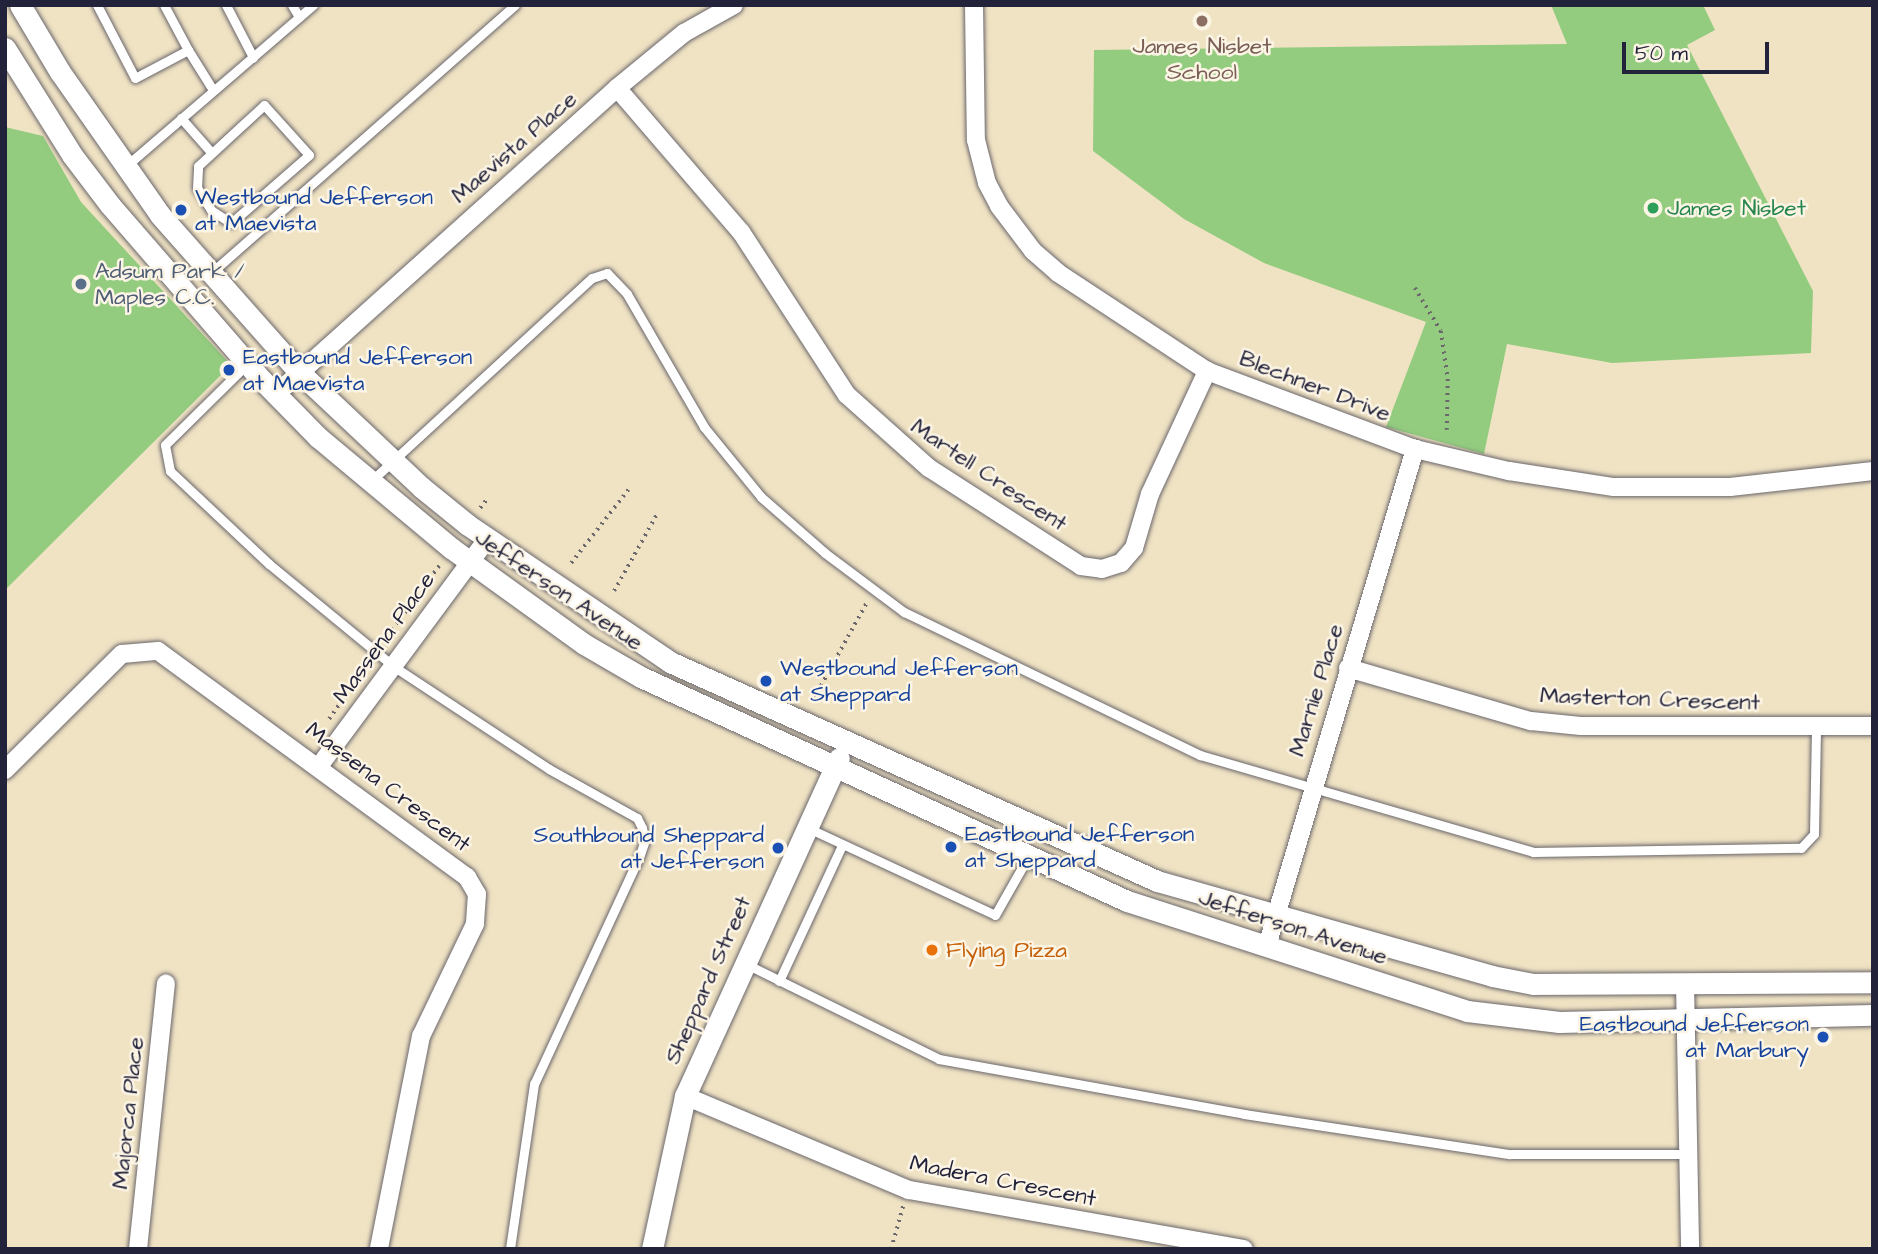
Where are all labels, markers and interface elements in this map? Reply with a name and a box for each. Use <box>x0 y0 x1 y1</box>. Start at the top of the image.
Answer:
marker: James Nisbet School <box>1194 13 1210 29</box>
scale bar <box>1626 28 1773 72</box>
place label: James Nisbet School <box>1132 32 1272 86</box>
text: 50 m <box>1635 39 1688 68</box>
street label: Maevista Place <box>446 85 582 209</box>
place label: Westbound Jefferson at Maevista <box>195 183 433 237</box>
place label: James Nisbet <box>1667 194 1806 222</box>
marker: James Nisbet <box>1645 200 1661 216</box>
marker: Westbound Jefferson at Maevista <box>173 202 189 218</box>
place label: Adsum Park / Maples C.C. <box>95 257 245 311</box>
marker: Adsum Park / Maples C.C. <box>73 276 89 292</box>
place label: Eastbound Jefferson at Maevista <box>243 343 472 397</box>
street label: Blechner Drive <box>1236 345 1394 427</box>
marker: Eastbound Jefferson at Maevista <box>221 362 237 378</box>
street label: Martell Crescent <box>906 413 1072 537</box>
street label: Jefferson Avenue <box>470 523 648 657</box>
street label: Massena Place <box>327 567 441 709</box>
street label: Marnie Place <box>1283 620 1349 760</box>
place label: Westbound Jefferson at Sheppard <box>780 654 1018 708</box>
marker: Westbound Jefferson at Sheppard <box>758 673 774 689</box>
street label: Masterton Crescent <box>1539 681 1761 717</box>
street label: Massena Crescent <box>300 716 476 858</box>
place label: Eastbound Jefferson at Sheppard <box>965 820 1194 874</box>
place label: Southbound Sheppard at Jefferson <box>533 821 764 875</box>
marker: Eastbound Jefferson at Sheppard <box>943 839 959 855</box>
marker: Southbound Sheppard at Jefferson <box>770 840 786 856</box>
street label: Jefferson Avenue <box>1195 883 1391 971</box>
street label: Sheppard Street <box>659 892 757 1068</box>
place label: Flying Pizza <box>946 936 1067 964</box>
marker: Flying Pizza <box>924 942 940 958</box>
place label: Eastbound Jefferson at Marbury <box>1580 1010 1809 1064</box>
marker: Eastbound Jefferson at Marbury <box>1815 1029 1831 1045</box>
street label: Majorca Place <box>106 1036 150 1190</box>
street label: Madera Crescent <box>907 1149 1099 1213</box>

